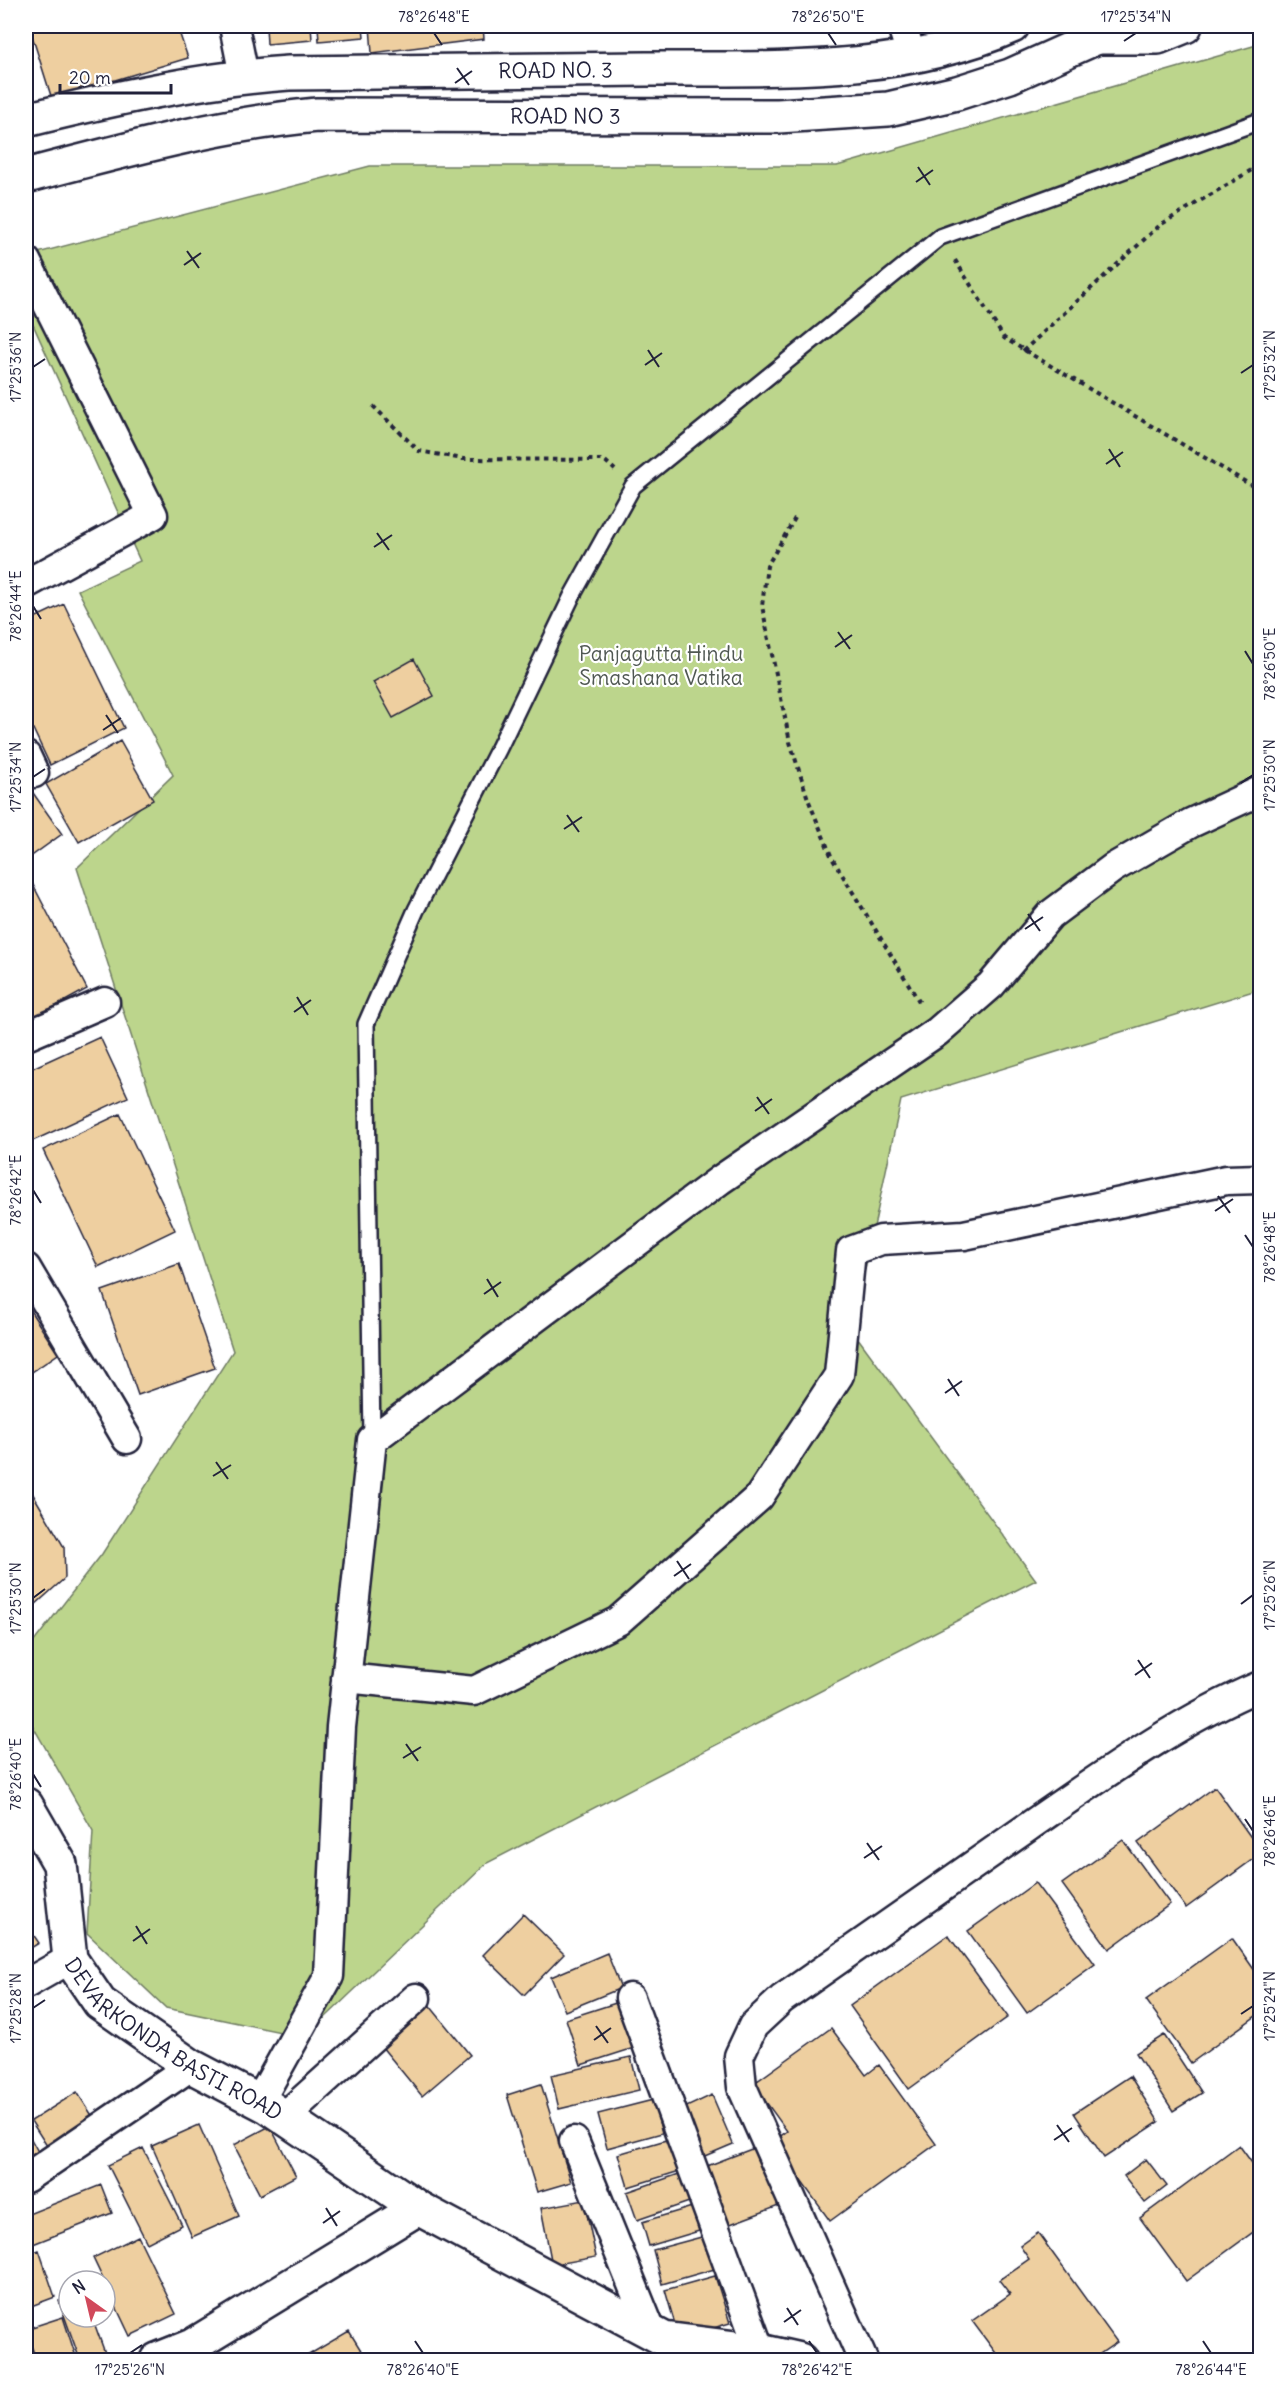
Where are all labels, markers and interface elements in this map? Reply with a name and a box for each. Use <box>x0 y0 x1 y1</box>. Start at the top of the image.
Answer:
text: 78°26'48"E <box>398 7 470 26</box>
text: 78°26'50"E <box>791 7 865 26</box>
text: 17°25'34"N <box>1101 7 1171 26</box>
street label: ROAD NO. 3 <box>498 56 613 84</box>
scale bar <box>60 57 171 95</box>
text: 20 m <box>69 66 111 89</box>
street label: ROAD NO 3 <box>510 102 621 129</box>
text: 17°25'32"N <box>1260 330 1279 400</box>
text: 17°25'36"N <box>6 332 25 402</box>
text: 78°26'44"E <box>6 570 25 642</box>
text: 78°26'50"E <box>1260 627 1279 701</box>
park label: Panjagutta Hindu Smashana Vatika <box>579 640 743 691</box>
text: 17°25'30"N <box>1260 739 1279 811</box>
text: 17°25'34"N <box>6 742 25 812</box>
text: 78°26'42"E <box>6 1154 25 1226</box>
text: 78°26'48"E <box>1260 1211 1279 1283</box>
text: 17°25'26"N <box>1260 1560 1279 1630</box>
text: 17°25'30"N <box>6 1562 25 1634</box>
text: 78°26'40"E <box>6 1737 25 1810</box>
text: 78°26'46"E <box>1260 1795 1279 1867</box>
street label: DEVARKONDA BASTI ROAD <box>59 1952 288 2126</box>
text: 17°25'24"N <box>1260 1971 1279 2041</box>
text: 17°25'28"N <box>6 1973 25 2043</box>
north arrow <box>57 2269 117 2329</box>
text: N <box>68 2275 89 2298</box>
text: 17°25'26"N <box>95 2360 165 2379</box>
text: 78°26'40"E <box>387 2360 460 2379</box>
text: 78°26'42"E <box>781 2360 853 2379</box>
text: 78°26'44"E <box>1175 2360 1247 2379</box>

